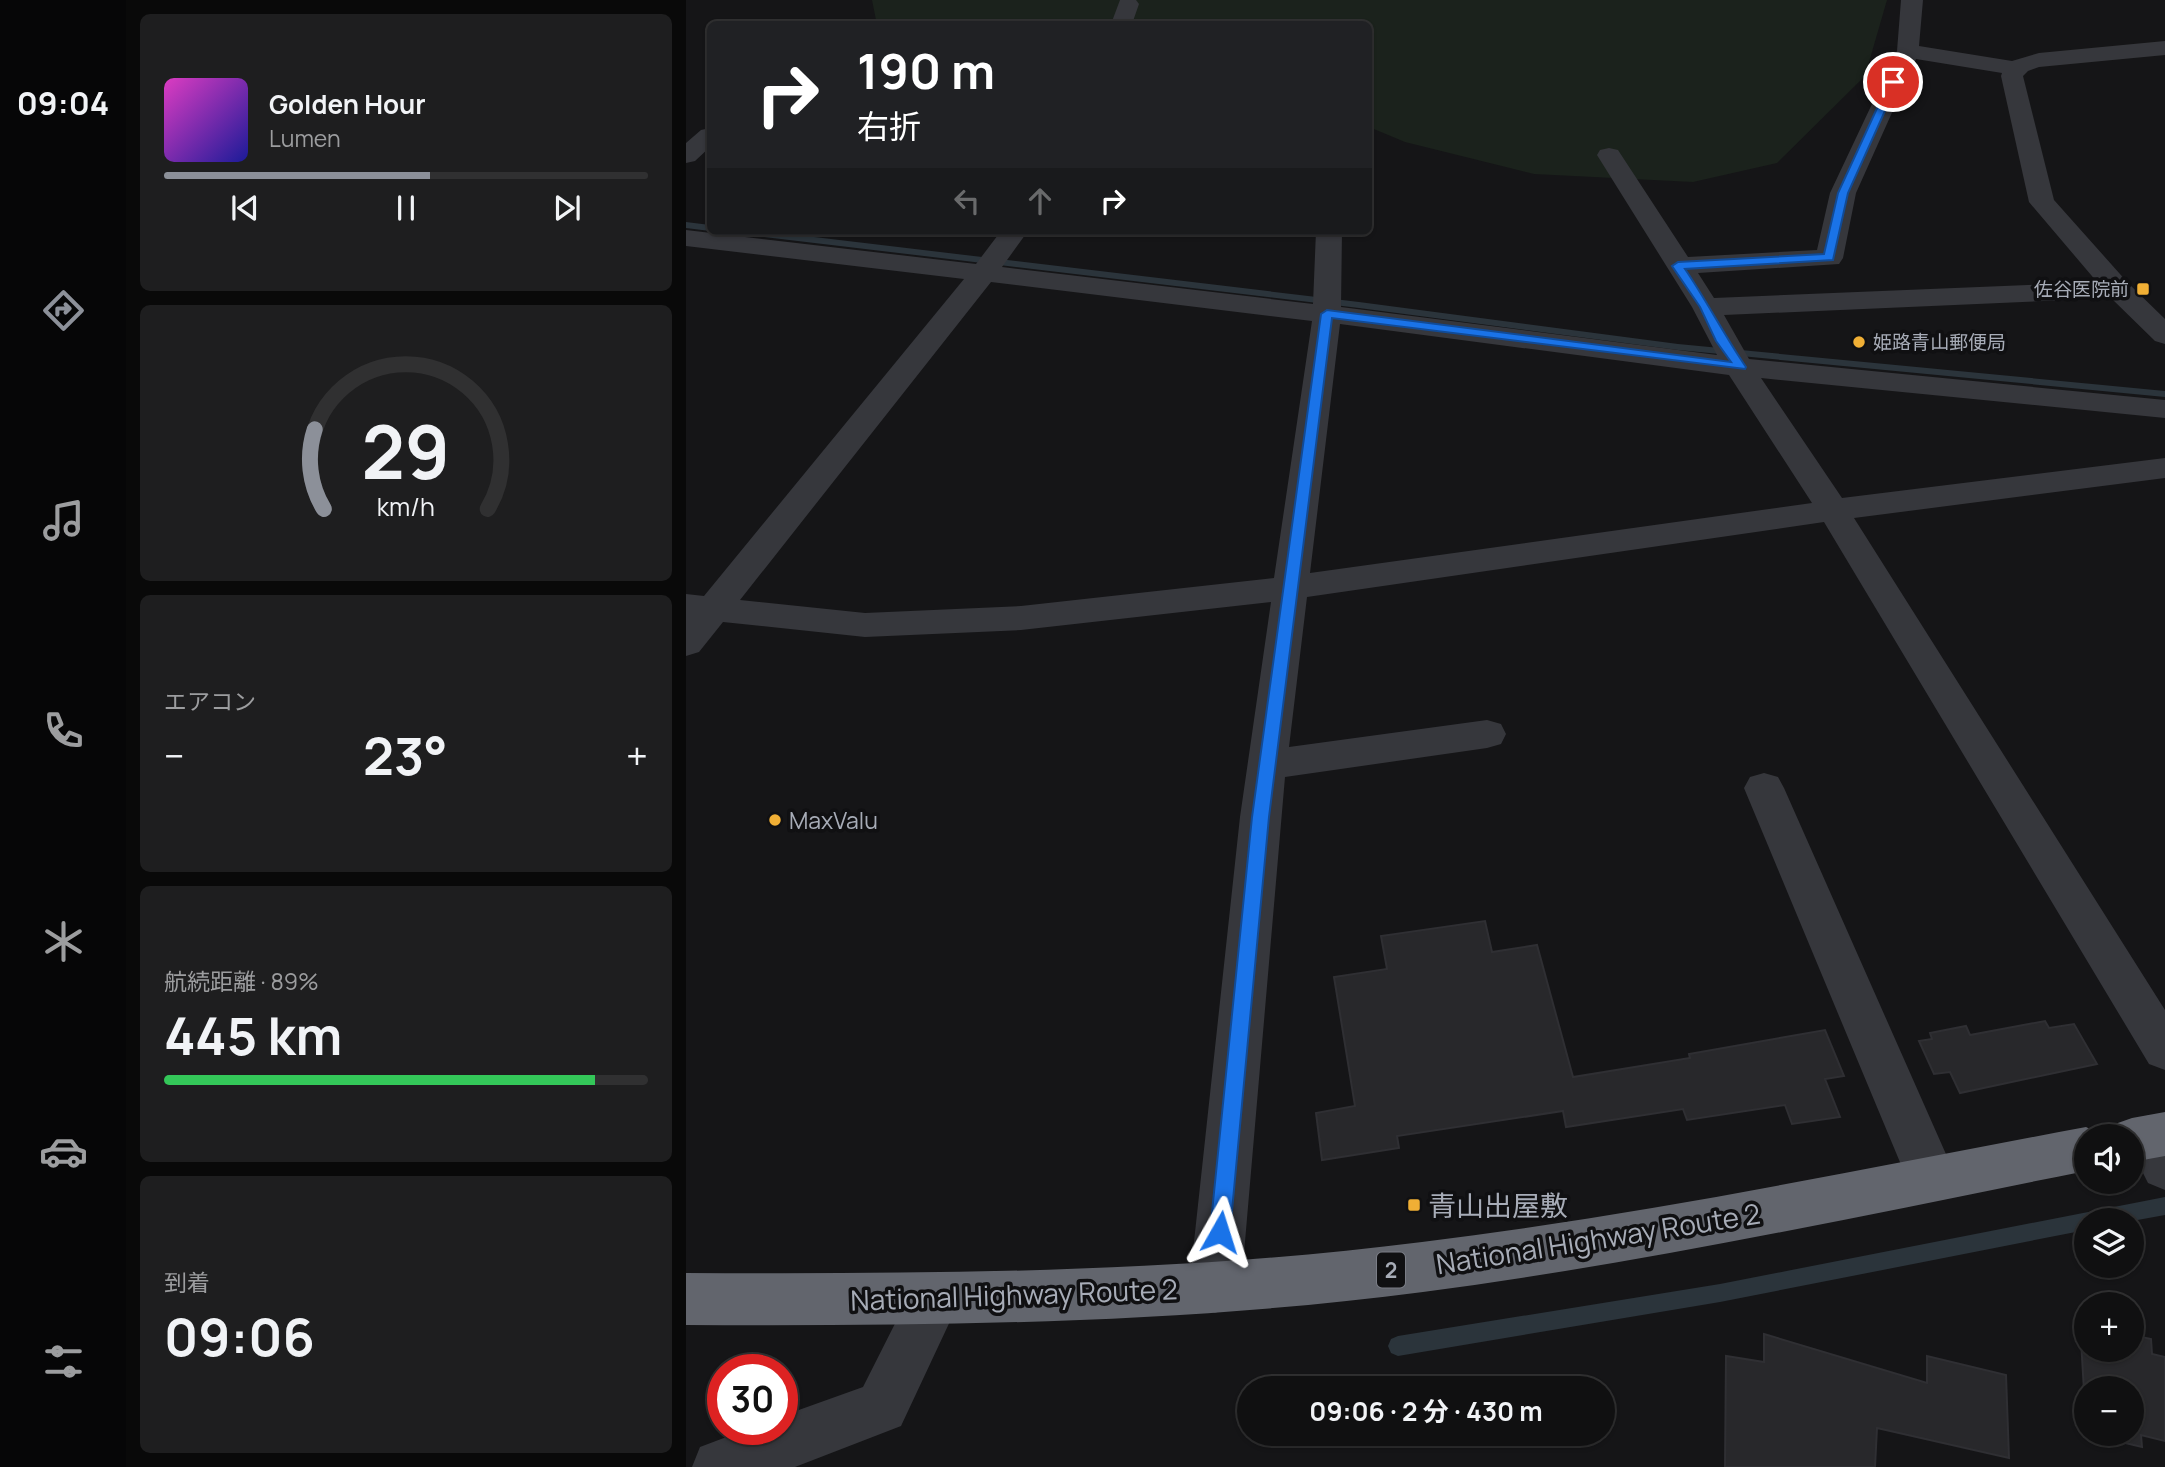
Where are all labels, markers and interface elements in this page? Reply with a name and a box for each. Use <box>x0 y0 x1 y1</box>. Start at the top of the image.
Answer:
text: 190 m <box>857 37 995 104</box>
icon: right <box>742 49 833 140</box>
pin <box>1863 52 1923 112</box>
icon: arrive <box>1874 63 1912 101</box>
text: 09:04 <box>17 81 109 125</box>
text: Golden Hour <box>269 86 426 122</box>
text: 右折 <box>857 104 921 148</box>
text: Lumen <box>269 122 341 154</box>
icon: left <box>948 182 986 220</box>
icon: ahead <box>1021 182 1059 220</box>
icon: right <box>1094 182 1132 220</box>
icon: previous <box>226 189 264 227</box>
icon: pause <box>387 189 425 227</box>
icon: next <box>548 189 586 227</box>
place label: 佐谷医院前 <box>2034 276 2129 302</box>
marker: 佐谷医院前 <box>2135 281 2151 297</box>
icon: directions <box>39 286 88 335</box>
place label: 姫路青山郵便局 <box>1873 329 2006 355</box>
marker: 姫路青山郵便局 <box>1851 334 1867 350</box>
text: 29 <box>362 401 450 501</box>
text: km/h <box>377 489 435 524</box>
icon: music <box>39 496 88 545</box>
text: エアコン <box>164 685 256 717</box>
icon: phone <box>39 706 88 755</box>
text: 23° <box>363 720 448 791</box>
text: − <box>164 729 185 781</box>
text: + <box>626 729 648 781</box>
place label: MaxValu <box>789 804 878 836</box>
marker: MaxValu <box>767 812 783 828</box>
icon: climate <box>39 917 88 966</box>
text: 航続距離 · 89% <box>164 965 319 997</box>
text: 445 km <box>164 1000 342 1071</box>
map controls <box>2074 1124 2144 1446</box>
button: sound <box>2074 1124 2144 1194</box>
icon: car <box>39 1127 88 1176</box>
place label: 青山出屋敷 <box>1428 1186 1568 1224</box>
street label: National Highway Route 2 <box>1433 1194 1763 1282</box>
position arrow <box>1183 1195 1257 1269</box>
marker: 青山出屋敷 <box>1406 1197 1422 1213</box>
button: layers <box>2074 1208 2144 1278</box>
road number: 2 <box>1377 1252 1405 1288</box>
text: 到着 <box>164 1266 210 1298</box>
street label: National Highway Route 2 <box>850 1269 1178 1319</box>
button: + <box>2074 1292 2144 1362</box>
text: 09:06 <box>164 1301 315 1372</box>
icon: filters <box>39 1337 88 1386</box>
speed limit sign: 30 <box>707 1354 798 1445</box>
button: − <box>2074 1376 2144 1446</box>
text: 09:06 · 2 分 · 430 m <box>1309 1393 1543 1429</box>

